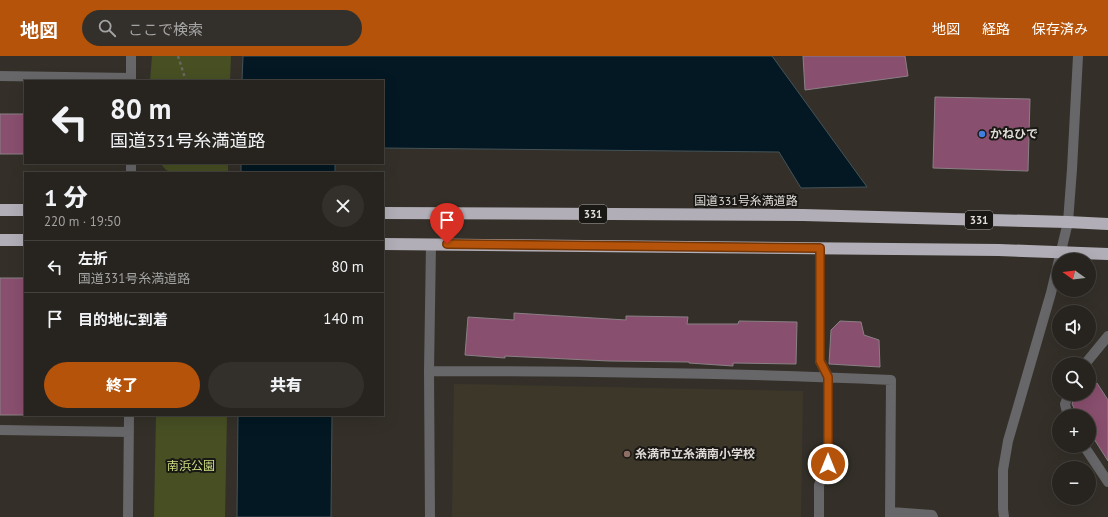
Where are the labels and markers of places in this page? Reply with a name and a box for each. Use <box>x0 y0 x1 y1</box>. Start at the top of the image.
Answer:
place label: かねひで <box>990 126 1038 141</box>
marker: かねひで <box>977 129 987 139</box>
pin <box>430 203 464 244</box>
place label: 糸満市立糸満南小学校 <box>635 446 755 461</box>
marker: 糸満市立糸満南小学校 <box>622 449 632 459</box>

